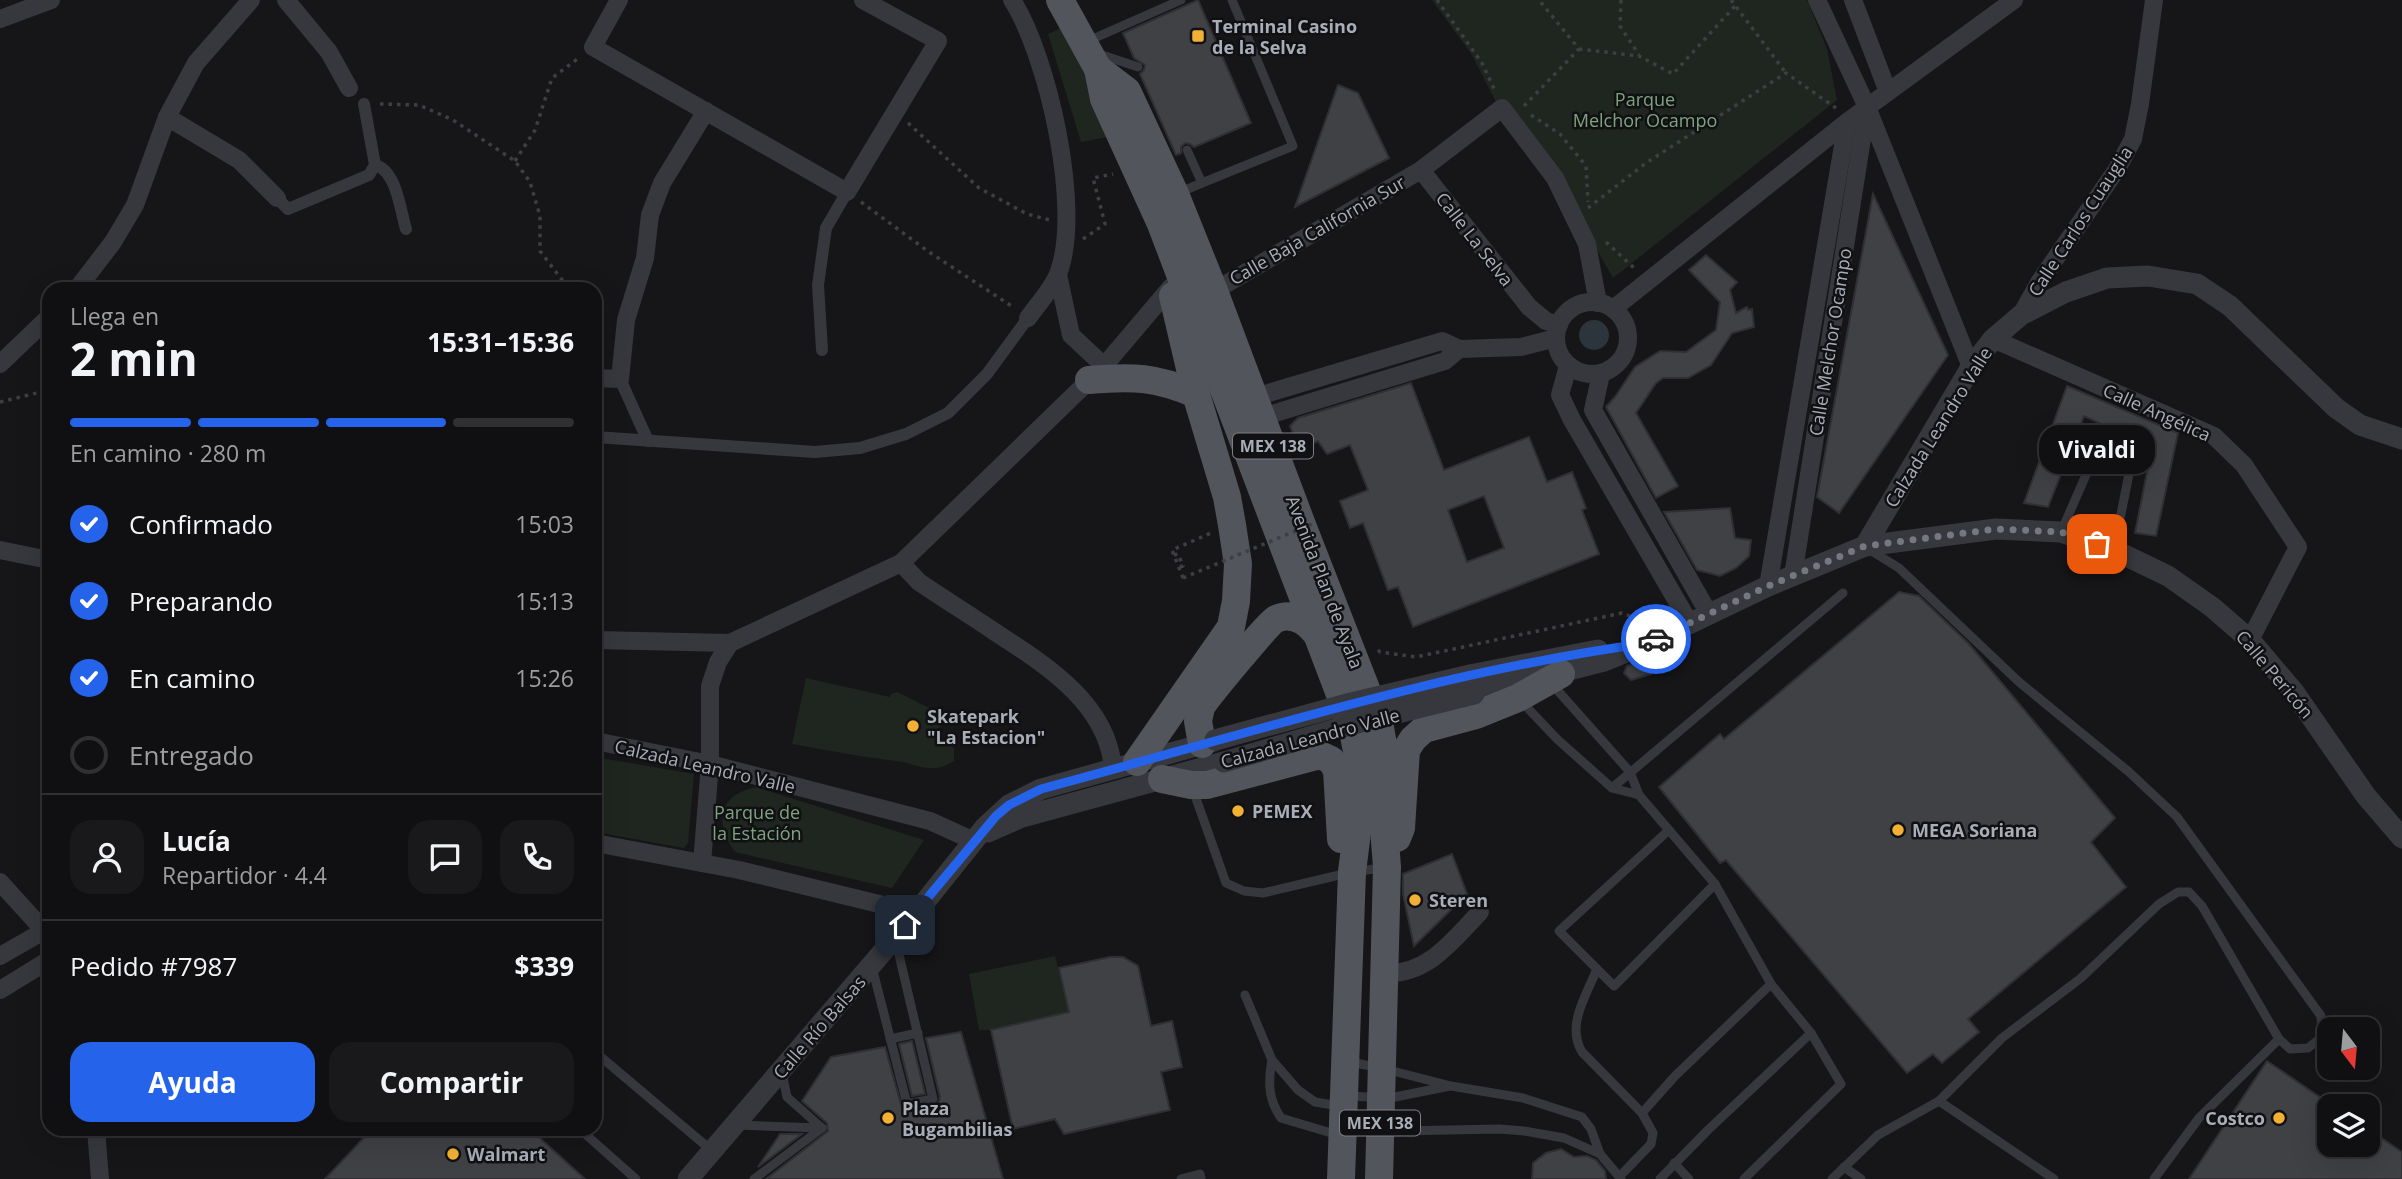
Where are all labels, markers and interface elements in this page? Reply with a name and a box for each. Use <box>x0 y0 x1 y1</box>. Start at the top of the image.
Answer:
place label: Terminal Casino de la Selva <box>1212 14 1357 59</box>
marker: Terminal Casino de la Selva <box>1190 28 1206 44</box>
park label: Parque Melchor Ocampo <box>1573 87 1717 132</box>
street label: Calle Carlos Cuauglia <box>2022 141 2138 301</box>
street label: Calle Baja California Sur <box>1225 169 1410 290</box>
street label: Calle La Selva <box>1431 187 1519 291</box>
street label: Calle Melchor Ocampo <box>1803 246 1857 438</box>
text: Llega en <box>70 300 159 332</box>
text: 15:31–15:36 <box>427 324 574 360</box>
text: 2 min <box>70 327 198 389</box>
street label: Calzada Leandro Valle <box>1879 342 1997 512</box>
street label: Calle Angélica <box>2099 378 2215 446</box>
callout: Vivaldi <box>2039 425 2155 474</box>
text: Vivaldi <box>2058 433 2136 465</box>
road number: MEX 138 <box>1233 434 1313 458</box>
text: En camino · 280 m <box>70 437 266 469</box>
street label: Avenida Plan de Ayala <box>1281 492 1369 672</box>
icon: check <box>70 505 108 543</box>
text: Confirmado <box>129 506 273 542</box>
text: 15:03 <box>515 508 574 540</box>
pin <box>2067 514 2127 574</box>
icon: bag <box>2078 525 2116 563</box>
icon: check <box>70 582 108 620</box>
text: Preparando <box>129 583 273 619</box>
text: 15:13 <box>515 585 574 617</box>
courier <box>1621 604 1691 674</box>
icon: car <box>1637 620 1675 658</box>
street label: Calle Pericón <box>2231 625 2319 723</box>
icon: check <box>70 659 108 697</box>
text: En camino <box>129 660 255 696</box>
text: 15:26 <box>515 662 574 694</box>
street label: Calzada Leandro Valle <box>1218 703 1402 773</box>
place label: Skatepark "La Estacion" <box>927 704 1045 749</box>
marker: Skatepark "La Estacion" <box>905 718 921 734</box>
street label: Calzada Leandro Valle <box>612 734 798 798</box>
text: Entregado <box>129 737 254 773</box>
place label: PEMEX <box>1252 799 1312 823</box>
park label: Parque de la Estación <box>712 800 802 845</box>
marker: PEMEX <box>1230 803 1246 819</box>
place label: MEGA Soriana <box>1912 818 2037 842</box>
button: person <box>70 820 144 894</box>
button: chat <box>408 820 482 894</box>
button: phone <box>500 820 574 894</box>
marker: MEGA Soriana <box>1890 822 1906 838</box>
text: Lucía <box>162 823 231 859</box>
text: Repartidor · 4.4 <box>162 859 327 891</box>
place label: Steren <box>1429 888 1488 912</box>
marker: Steren <box>1407 892 1423 908</box>
pin <box>875 895 935 955</box>
icon: home <box>886 906 924 944</box>
text: Pedido #7987 <box>70 948 237 984</box>
text: $339 <box>515 948 574 984</box>
street label: Calle Río Balsas <box>767 970 871 1084</box>
north arrow <box>2317 1017 2380 1080</box>
map controls <box>2317 1017 2380 1157</box>
button: Ayuda <box>70 1042 315 1122</box>
button: Compartir <box>329 1042 574 1122</box>
button: layers <box>2317 1094 2380 1157</box>
place label: Plaza Bugambilias <box>902 1096 1012 1141</box>
place label: Costco <box>2205 1106 2265 1130</box>
marker: Plaza Bugambilias <box>880 1110 896 1126</box>
road number: MEX 138 <box>1340 1110 1420 1135</box>
marker: Costco <box>2271 1110 2287 1126</box>
place label: Walmart <box>467 1142 545 1166</box>
marker: Walmart <box>445 1146 461 1162</box>

